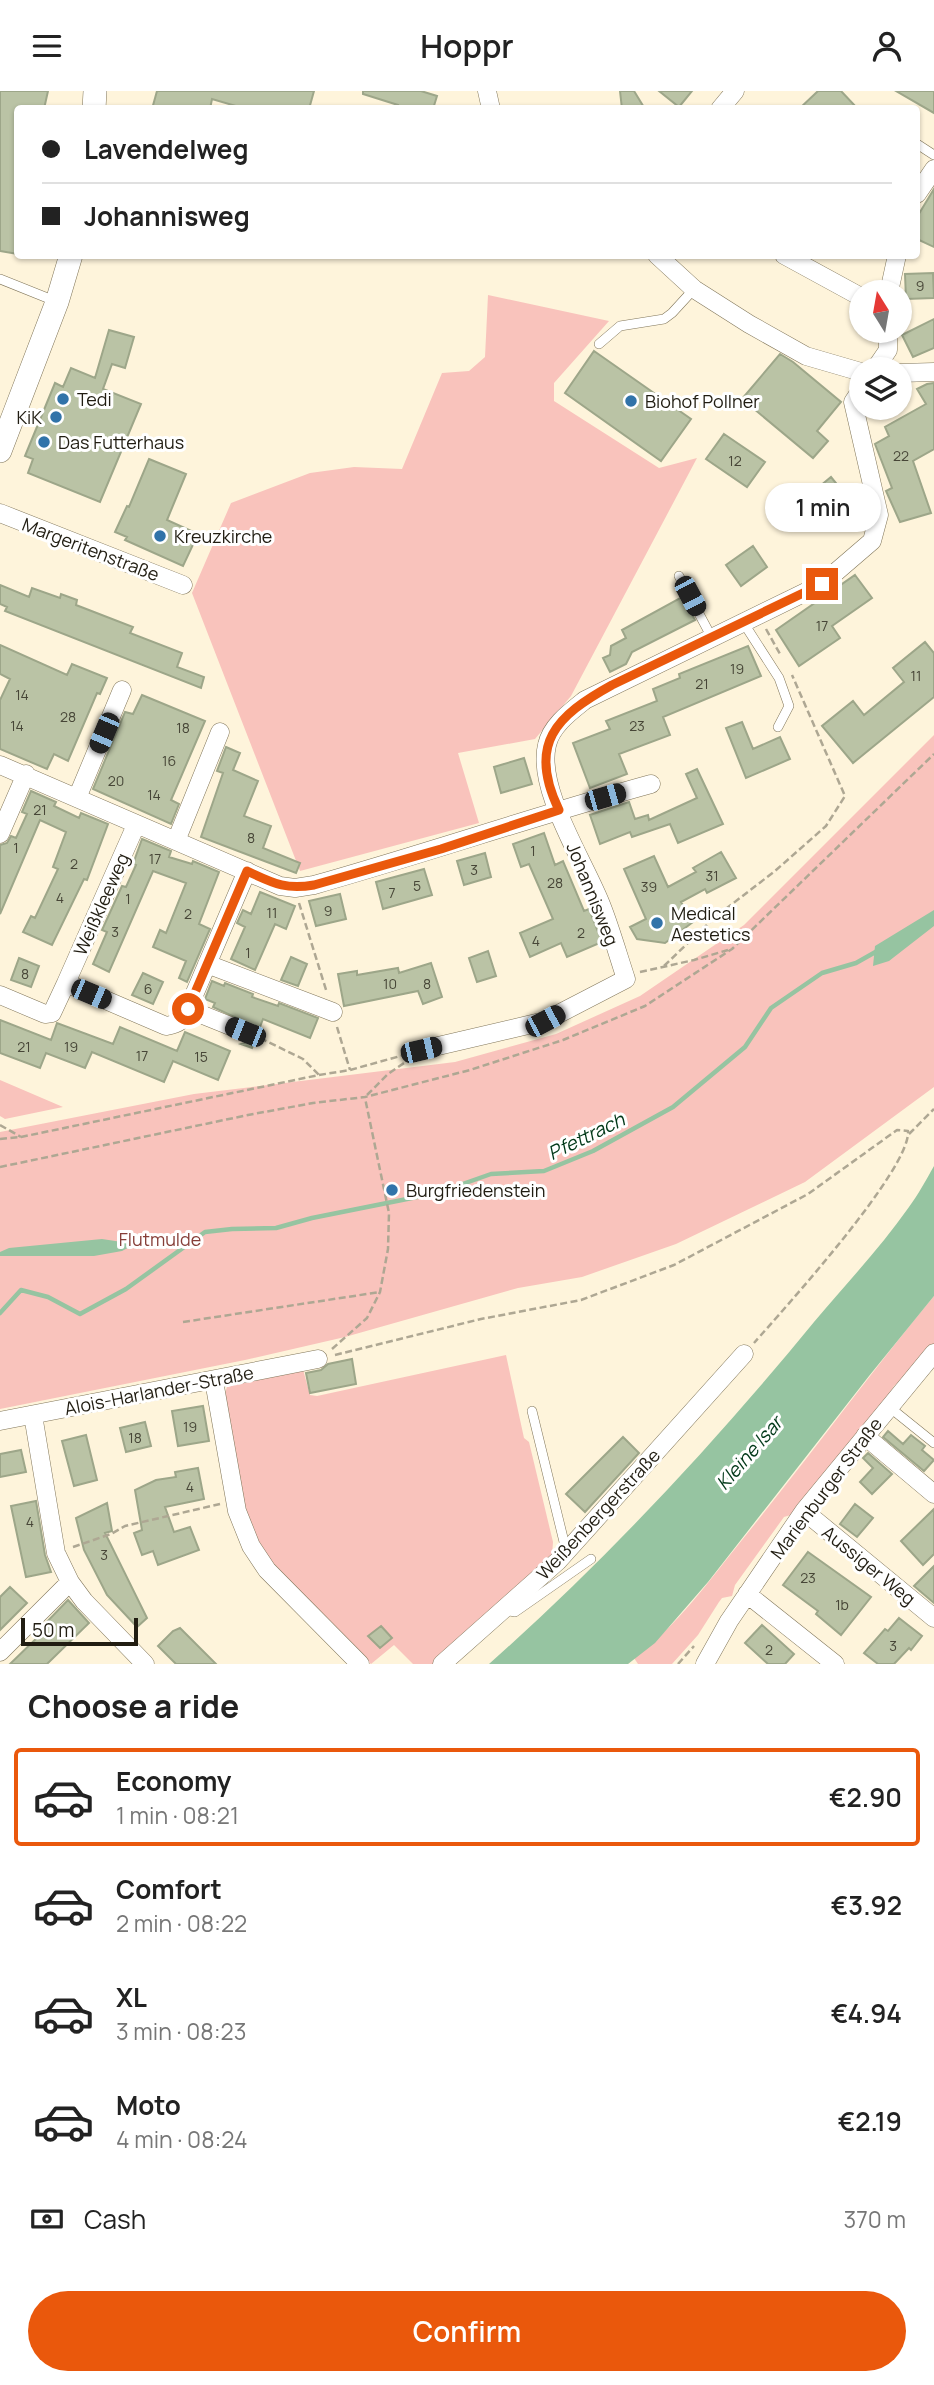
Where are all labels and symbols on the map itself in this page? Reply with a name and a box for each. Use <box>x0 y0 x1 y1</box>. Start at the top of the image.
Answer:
house number: 9 <box>916 276 924 295</box>
north arrow <box>849 280 912 343</box>
place label: Tedi <box>77 387 112 411</box>
place label: Biohof Pollner <box>645 389 760 413</box>
marker: Tedi <box>55 391 71 407</box>
marker: Biohof Pollner <box>623 393 639 409</box>
place label: KiK <box>16 405 42 429</box>
marker: KiK <box>48 409 64 425</box>
place label: Das Futterhaus <box>58 430 184 454</box>
marker: Das Futterhaus <box>36 434 52 450</box>
house number: 22 <box>893 446 909 465</box>
house number: 12 <box>728 451 742 470</box>
callout: 1 min <box>764 483 880 531</box>
street label: Margeritenstraße <box>19 512 163 586</box>
place label: Kreuzkirche <box>174 524 272 548</box>
marker: Kreuzkirche <box>152 528 168 544</box>
route end <box>806 568 838 600</box>
car <box>671 573 710 619</box>
house number: 17 <box>816 616 828 635</box>
house number: 19 <box>730 659 744 678</box>
house number: 11 <box>911 666 921 685</box>
house number: 21 <box>695 674 709 693</box>
house number: 14 <box>15 685 29 704</box>
house number: 28 <box>60 707 76 726</box>
car <box>87 710 122 756</box>
house number: 14 <box>10 716 24 735</box>
house number: 23 <box>629 716 645 735</box>
house number: 18 <box>176 718 190 737</box>
house number: 16 <box>162 751 176 770</box>
house number: 20 <box>108 771 124 790</box>
car <box>582 781 629 813</box>
house number: 14 <box>147 785 161 804</box>
house number: 21 <box>33 800 47 819</box>
house number: 8 <box>247 828 255 847</box>
house number: 1 <box>13 838 19 857</box>
street label: Johannisweg <box>561 839 625 949</box>
house number: 1 <box>530 841 536 860</box>
street label: Weißkleeweg <box>68 849 134 959</box>
house number: 17 <box>149 849 161 868</box>
house number: 2 <box>70 854 78 873</box>
house number: 3 <box>470 860 478 879</box>
house number: 31 <box>705 866 719 885</box>
house number: 28 <box>547 873 563 892</box>
house number: 5 <box>413 876 421 895</box>
house number: 39 <box>641 877 657 896</box>
house number: 7 <box>388 883 396 902</box>
house number: 4 <box>56 888 64 907</box>
house number: 1 <box>125 889 131 908</box>
house number: 9 <box>324 901 332 920</box>
place label: Medical Aestetics <box>671 901 751 946</box>
house number: 11 <box>267 903 277 922</box>
house number: 2 <box>184 904 192 923</box>
marker: Medical Aestetics <box>649 915 665 931</box>
house number: 3 <box>111 922 119 941</box>
house number: 2 <box>577 923 585 942</box>
house number: 4 <box>532 931 540 950</box>
house number: 1 <box>245 943 251 962</box>
house number: 8 <box>21 964 29 983</box>
house number: 10 <box>383 974 397 993</box>
house number: 8 <box>423 974 431 993</box>
car <box>68 976 115 1012</box>
house number: 6 <box>144 979 152 998</box>
route start <box>172 993 204 1025</box>
car <box>522 1002 569 1040</box>
car <box>222 1014 269 1050</box>
car <box>399 1035 444 1065</box>
house number: 21 <box>17 1037 31 1056</box>
house number: 19 <box>64 1037 78 1056</box>
house number: 17 <box>136 1046 148 1065</box>
house number: 15 <box>194 1047 208 1066</box>
water label: Pfettrach <box>543 1106 629 1166</box>
place label: Burgfriedenstein <box>406 1178 545 1202</box>
marker: Burgfriedenstein <box>384 1182 400 1198</box>
park label: Flutmulde <box>119 1227 201 1251</box>
street label: Alois-Harlander-Straße <box>62 1360 256 1420</box>
water label: Kleine Isar <box>710 1409 789 1495</box>
street label: Marienburger Straße <box>765 1412 887 1564</box>
house number: 19 <box>183 1417 197 1436</box>
house number: 18 <box>128 1428 142 1447</box>
street label: Weißenbergerstraße <box>531 1443 665 1585</box>
house number: 4 <box>186 1477 194 1496</box>
house number: 4 <box>26 1512 34 1531</box>
street label: Aussiger Weg <box>817 1520 921 1610</box>
house number: 3 <box>100 1545 108 1564</box>
house number: 23 <box>800 1568 816 1587</box>
house number: 1b <box>835 1595 849 1614</box>
scale bar <box>21 1615 138 1647</box>
house number: 3 <box>889 1636 897 1655</box>
house number: 2 <box>765 1640 773 1659</box>

